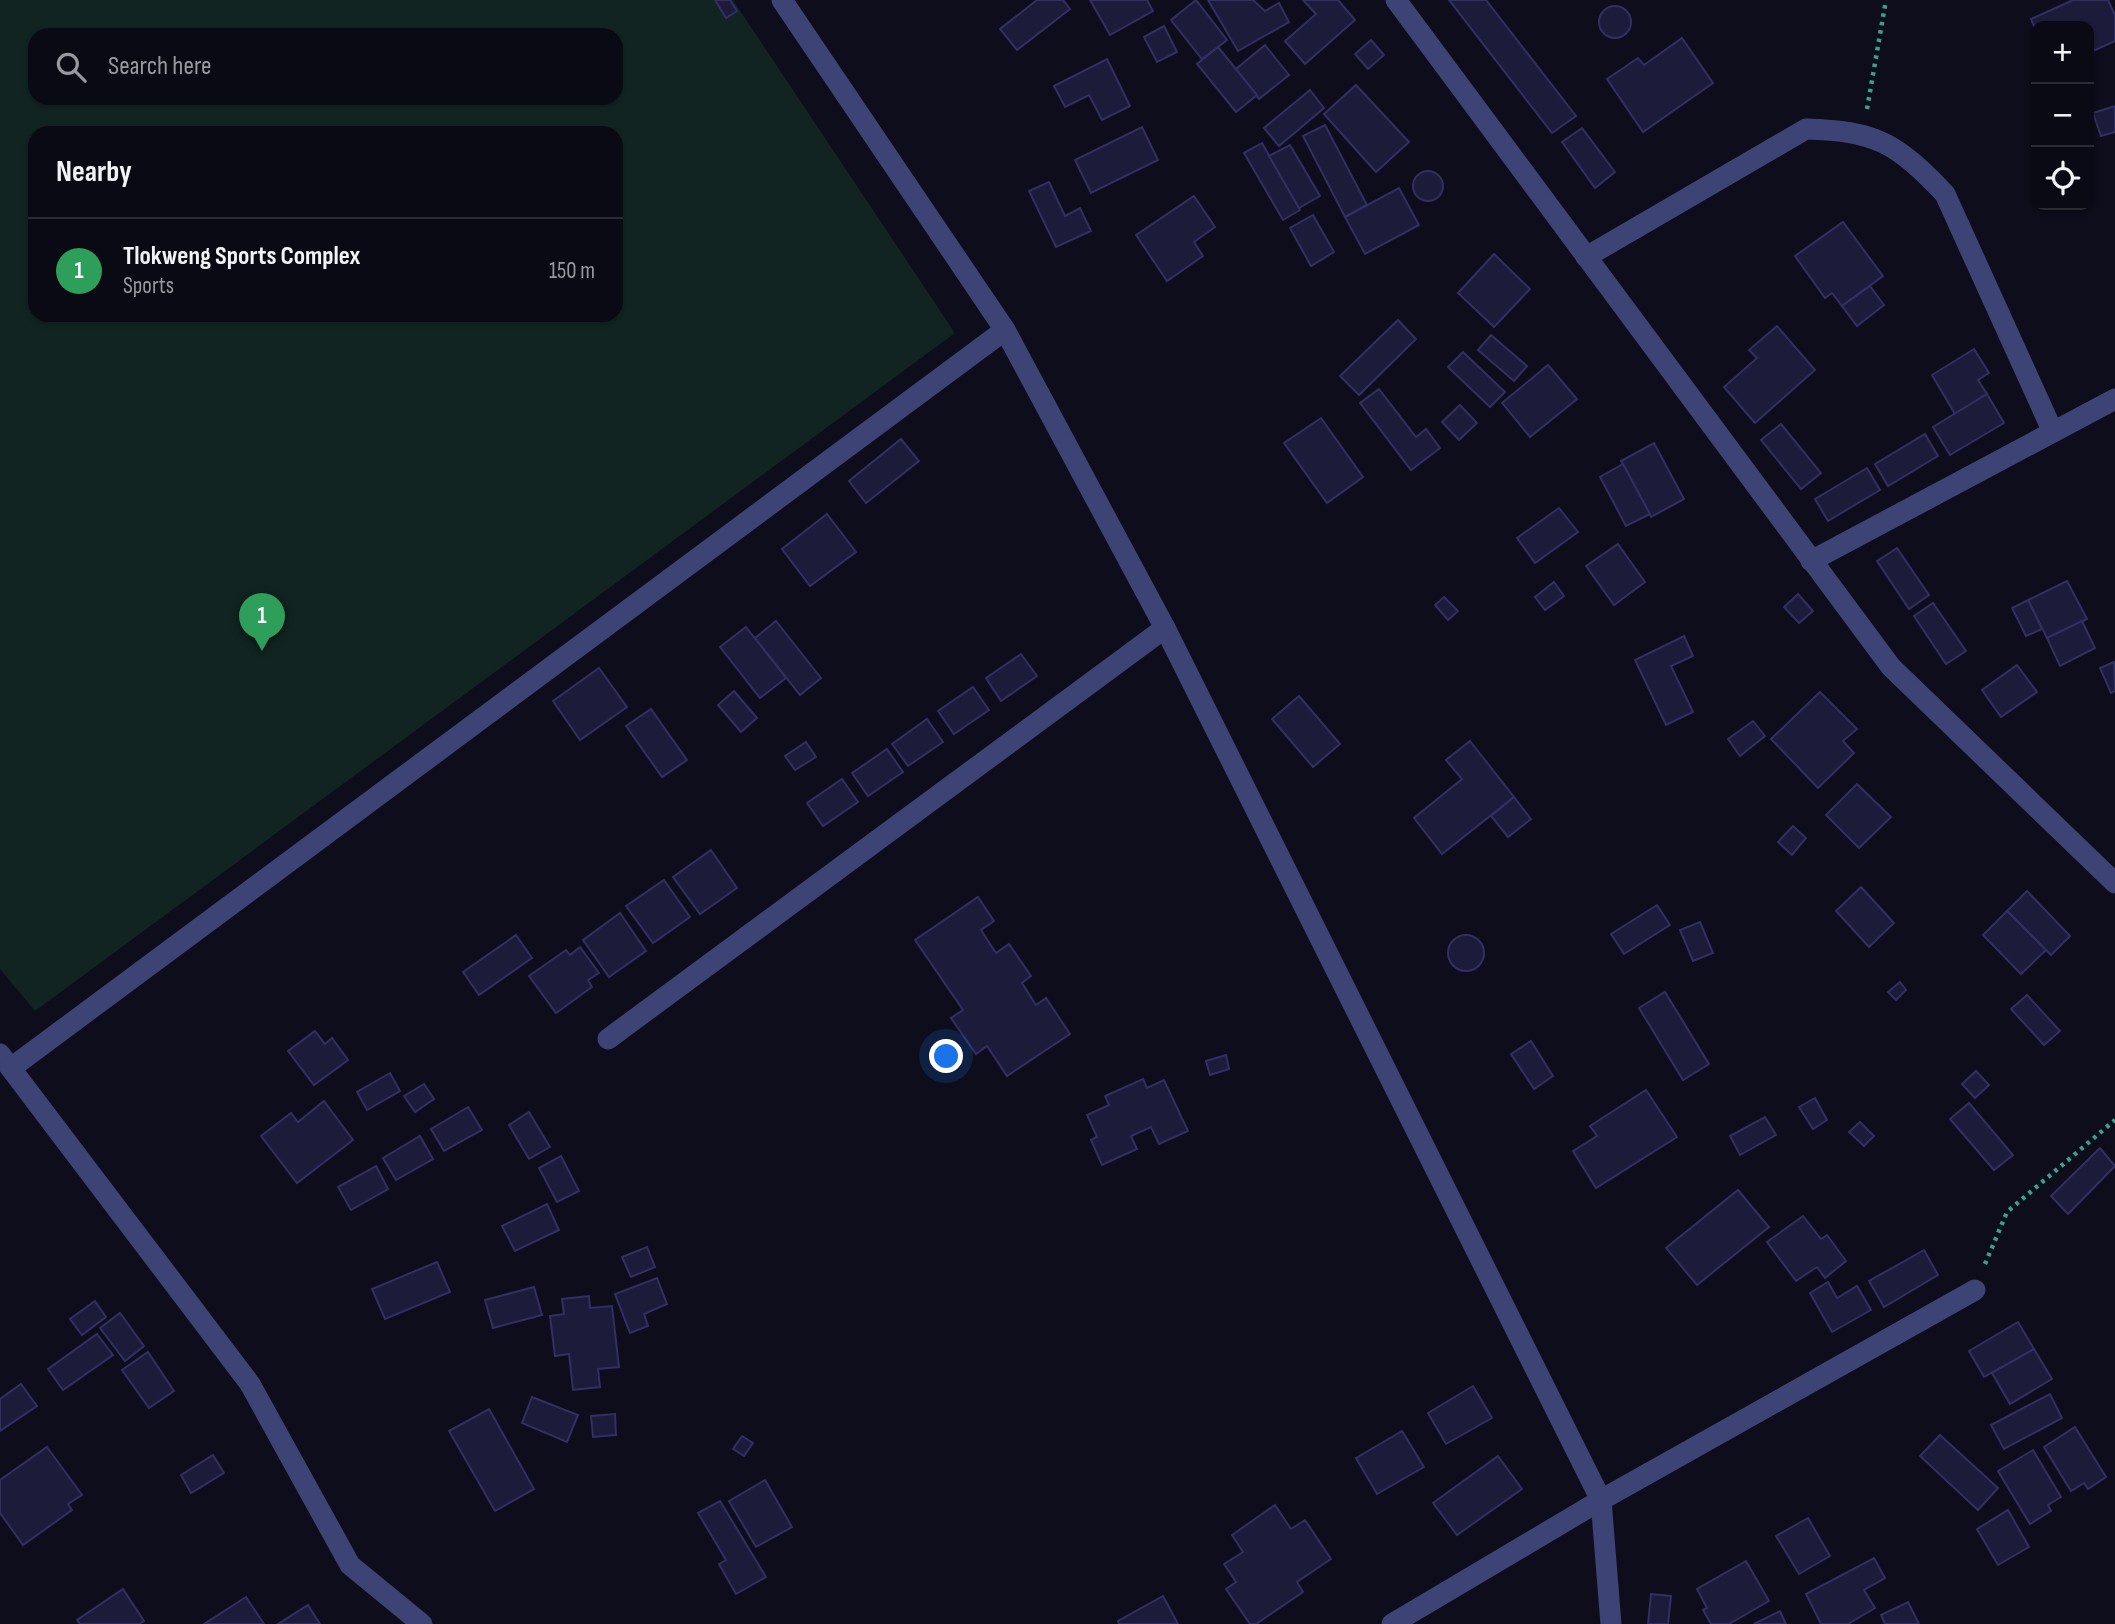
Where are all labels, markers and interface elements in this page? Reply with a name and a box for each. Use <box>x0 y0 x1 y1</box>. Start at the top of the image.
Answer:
map controls <box>2031 21 2094 210</box>
button: + <box>2031 21 2094 84</box>
search box <box>28 28 623 105</box>
icon: search <box>52 48 90 86</box>
text: Search here <box>108 51 211 82</box>
button: − <box>2031 84 2094 147</box>
button: locate <box>2031 147 2094 210</box>
text: Nearby <box>56 154 132 190</box>
text: Tlokweng Sports Complex <box>123 241 360 272</box>
text: 1 <box>74 257 84 285</box>
text: 150 m <box>549 257 595 285</box>
text: Sports <box>123 272 174 300</box>
pin: 1 <box>239 593 285 651</box>
your location <box>929 1039 963 1073</box>

